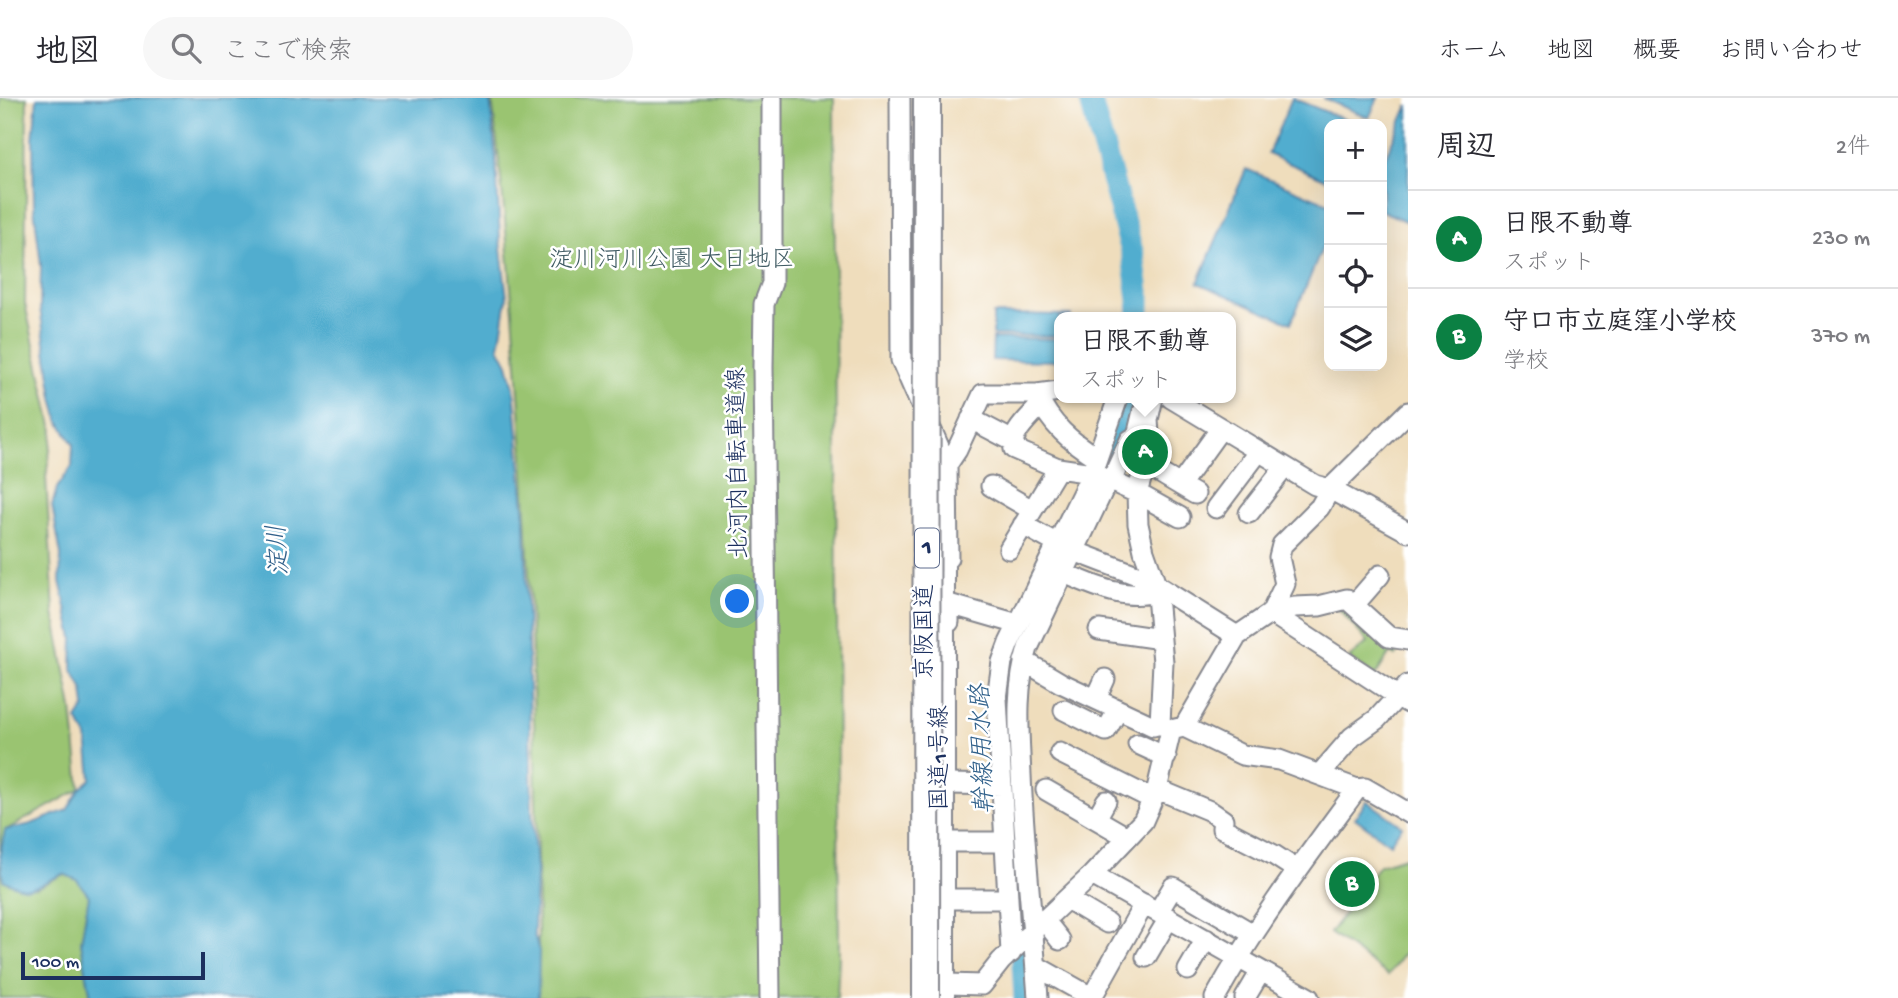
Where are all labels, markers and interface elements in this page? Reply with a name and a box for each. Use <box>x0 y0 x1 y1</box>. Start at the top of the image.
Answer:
search box <box>143 17 633 80</box>
icon: search <box>167 29 205 67</box>
text: 地図 <box>35 36 101 74</box>
text: ここで検索 <box>223 38 353 69</box>
text: ホーム <box>1438 38 1509 67</box>
text: 地図 <box>1547 38 1595 67</box>
text: 概要 <box>1633 38 1681 67</box>
text: お問い合わせ <box>1719 38 1863 67</box>
map controls <box>1324 119 1387 371</box>
button: + <box>1324 119 1387 182</box>
text: 周辺 <box>1436 132 1496 167</box>
text: 2件 <box>1836 135 1870 162</box>
button: − <box>1324 182 1387 245</box>
text: 日限不動尊 <box>1503 211 1633 242</box>
text: A <box>1452 226 1466 253</box>
text: 230 m <box>1812 226 1870 253</box>
button: locate <box>1324 245 1387 308</box>
park label: 淀川河川公園 大日地区 <box>549 247 795 276</box>
text: スポット <box>1503 251 1595 278</box>
button: layers <box>1324 308 1387 371</box>
text: 守口市立庭窪小学校 <box>1503 309 1737 340</box>
popup <box>1054 312 1236 403</box>
text: B <box>1453 324 1465 351</box>
text: 370 m <box>1811 324 1870 351</box>
text: 日限不動尊 <box>1080 329 1210 360</box>
text: 学校 <box>1503 349 1549 376</box>
street label: 北河内自転車道線 <box>723 367 756 559</box>
text: スポット <box>1080 369 1172 396</box>
pin: A <box>1122 426 1168 478</box>
water label: 淀川 <box>263 523 298 577</box>
road number: 1 <box>915 529 939 568</box>
your location <box>720 584 754 618</box>
street label: 京阪国道 <box>911 584 941 680</box>
water label: 幹線用水路 <box>966 682 1003 815</box>
street label: 国道1号線 <box>926 705 956 811</box>
pin: B <box>1329 858 1375 910</box>
scale bar <box>21 949 205 981</box>
text: 100 m <box>32 952 79 975</box>

